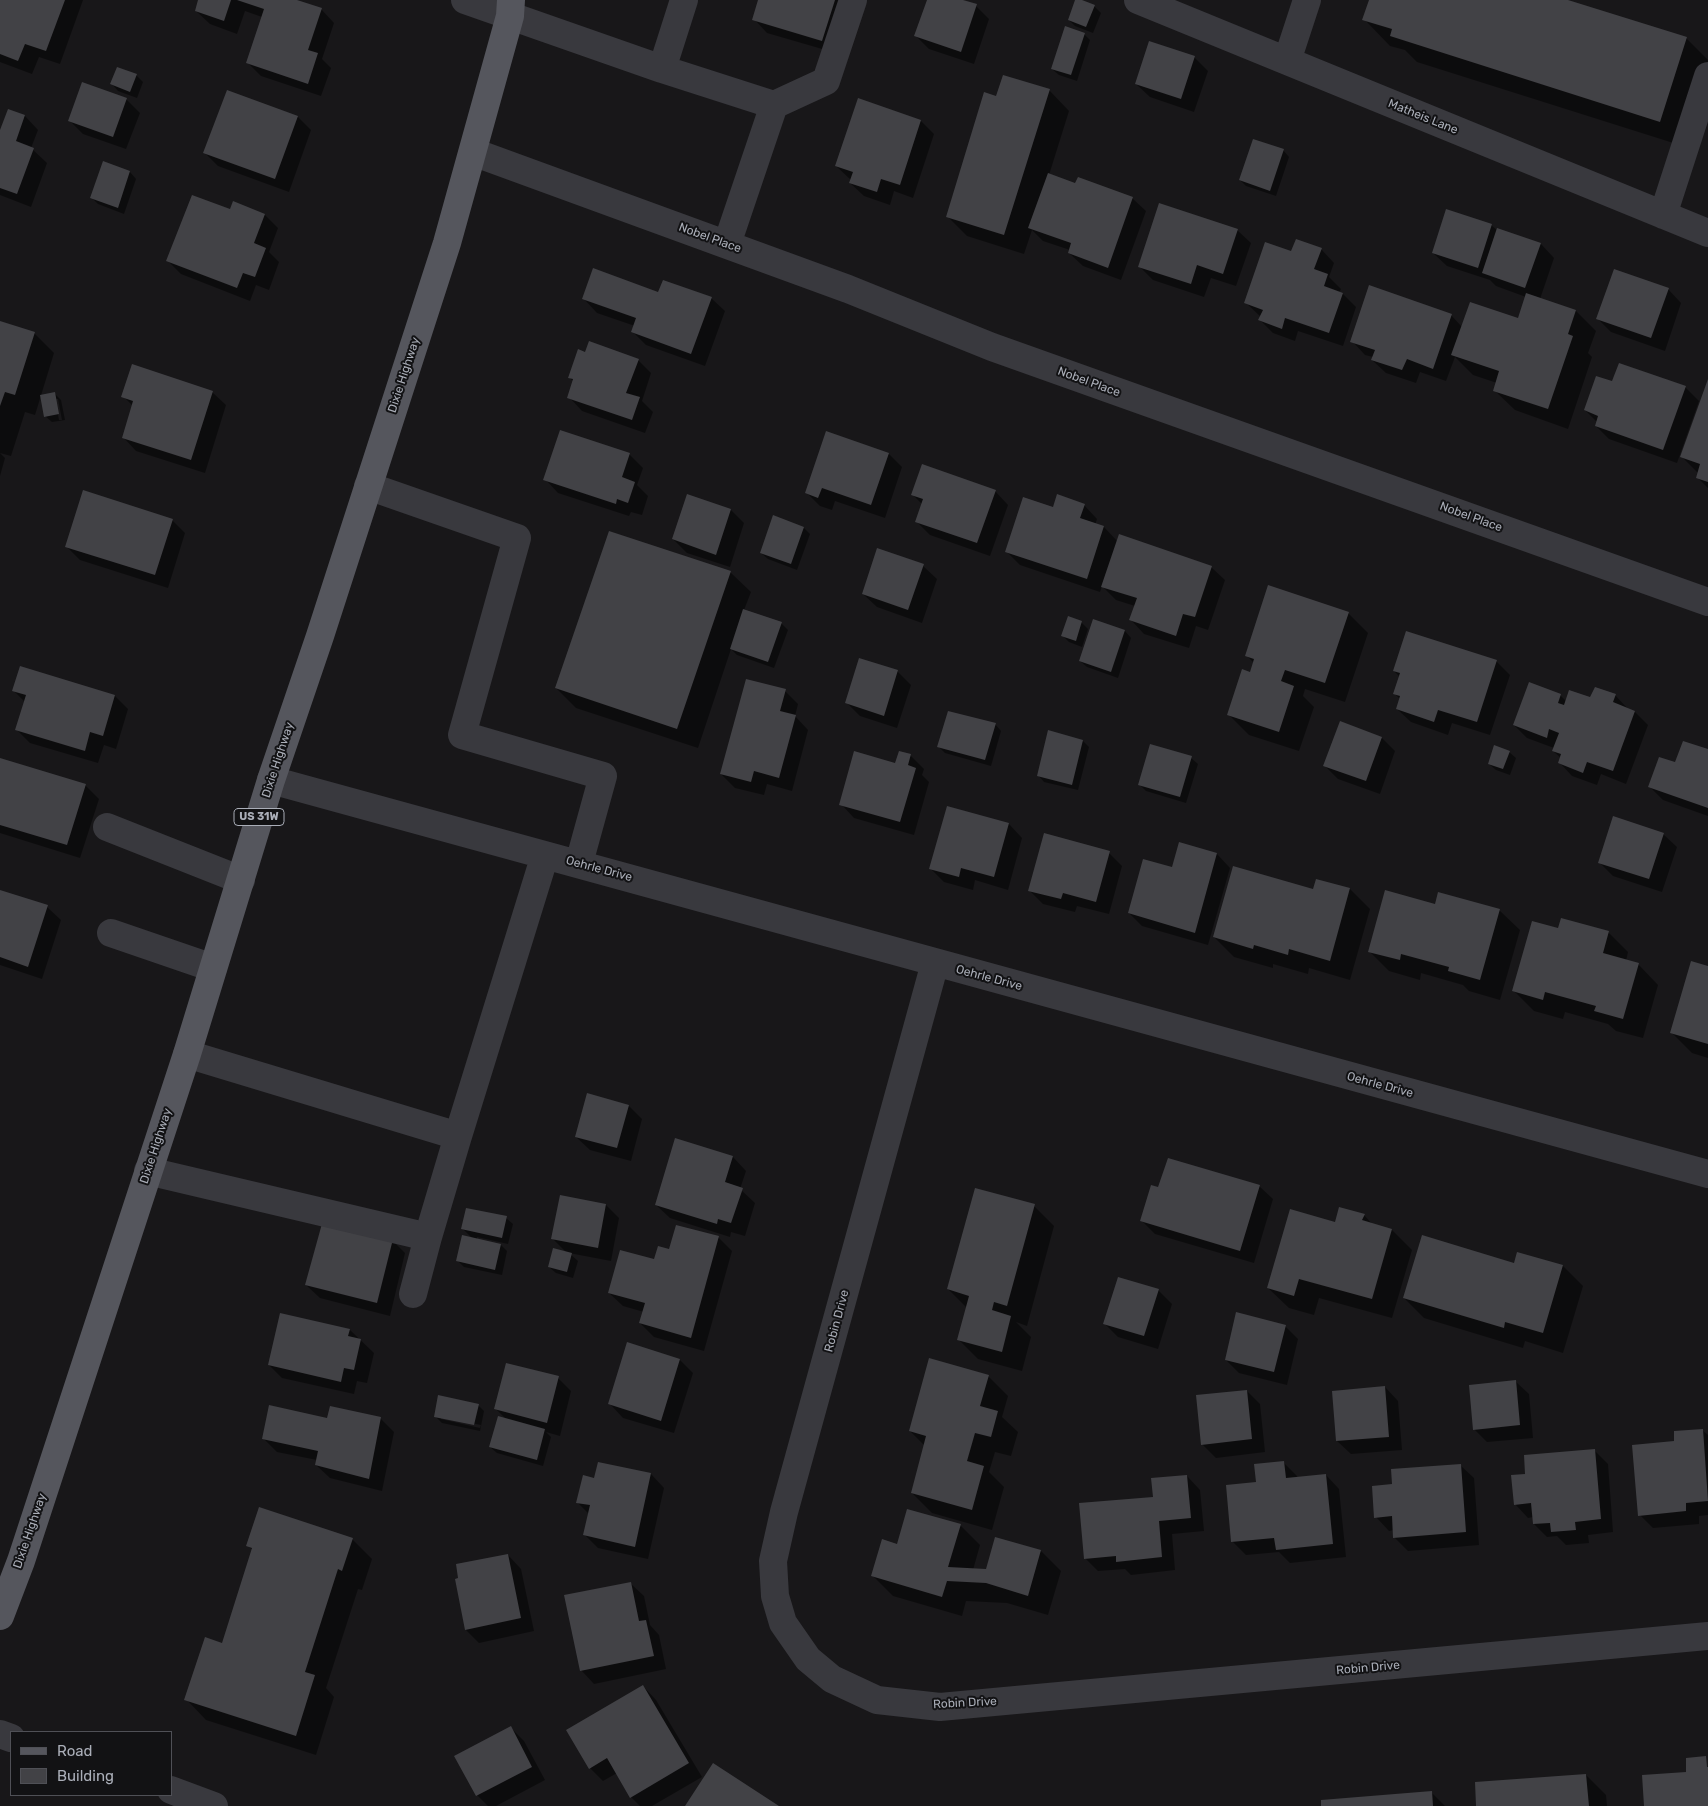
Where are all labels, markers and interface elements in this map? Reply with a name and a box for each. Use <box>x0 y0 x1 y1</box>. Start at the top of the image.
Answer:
street label: Matheis Lane <box>1386 96 1460 138</box>
street label: Nobel Place <box>677 220 743 256</box>
street label: Dixie Highway <box>385 335 423 415</box>
street label: Nobel Place <box>1056 364 1122 400</box>
street label: Nobel Place <box>1438 499 1504 535</box>
street label: Dixie Highway <box>259 720 297 800</box>
road number: US 31W <box>234 809 284 826</box>
street label: Oehrle Drive <box>564 853 634 885</box>
street label: Oehrle Drive <box>954 962 1024 994</box>
street label: Oehrle Drive <box>1345 1069 1415 1101</box>
street label: Dixie Highway <box>137 1106 175 1186</box>
street label: Robin Drive <box>822 1288 852 1354</box>
street label: Dixie Highway <box>10 1491 50 1571</box>
street label: Robin Drive <box>1336 1658 1400 1678</box>
street label: Robin Drive <box>933 1694 997 1712</box>
legend <box>10 1731 172 1796</box>
text: Road <box>57 1742 93 1760</box>
text: Building <box>57 1767 114 1785</box>

